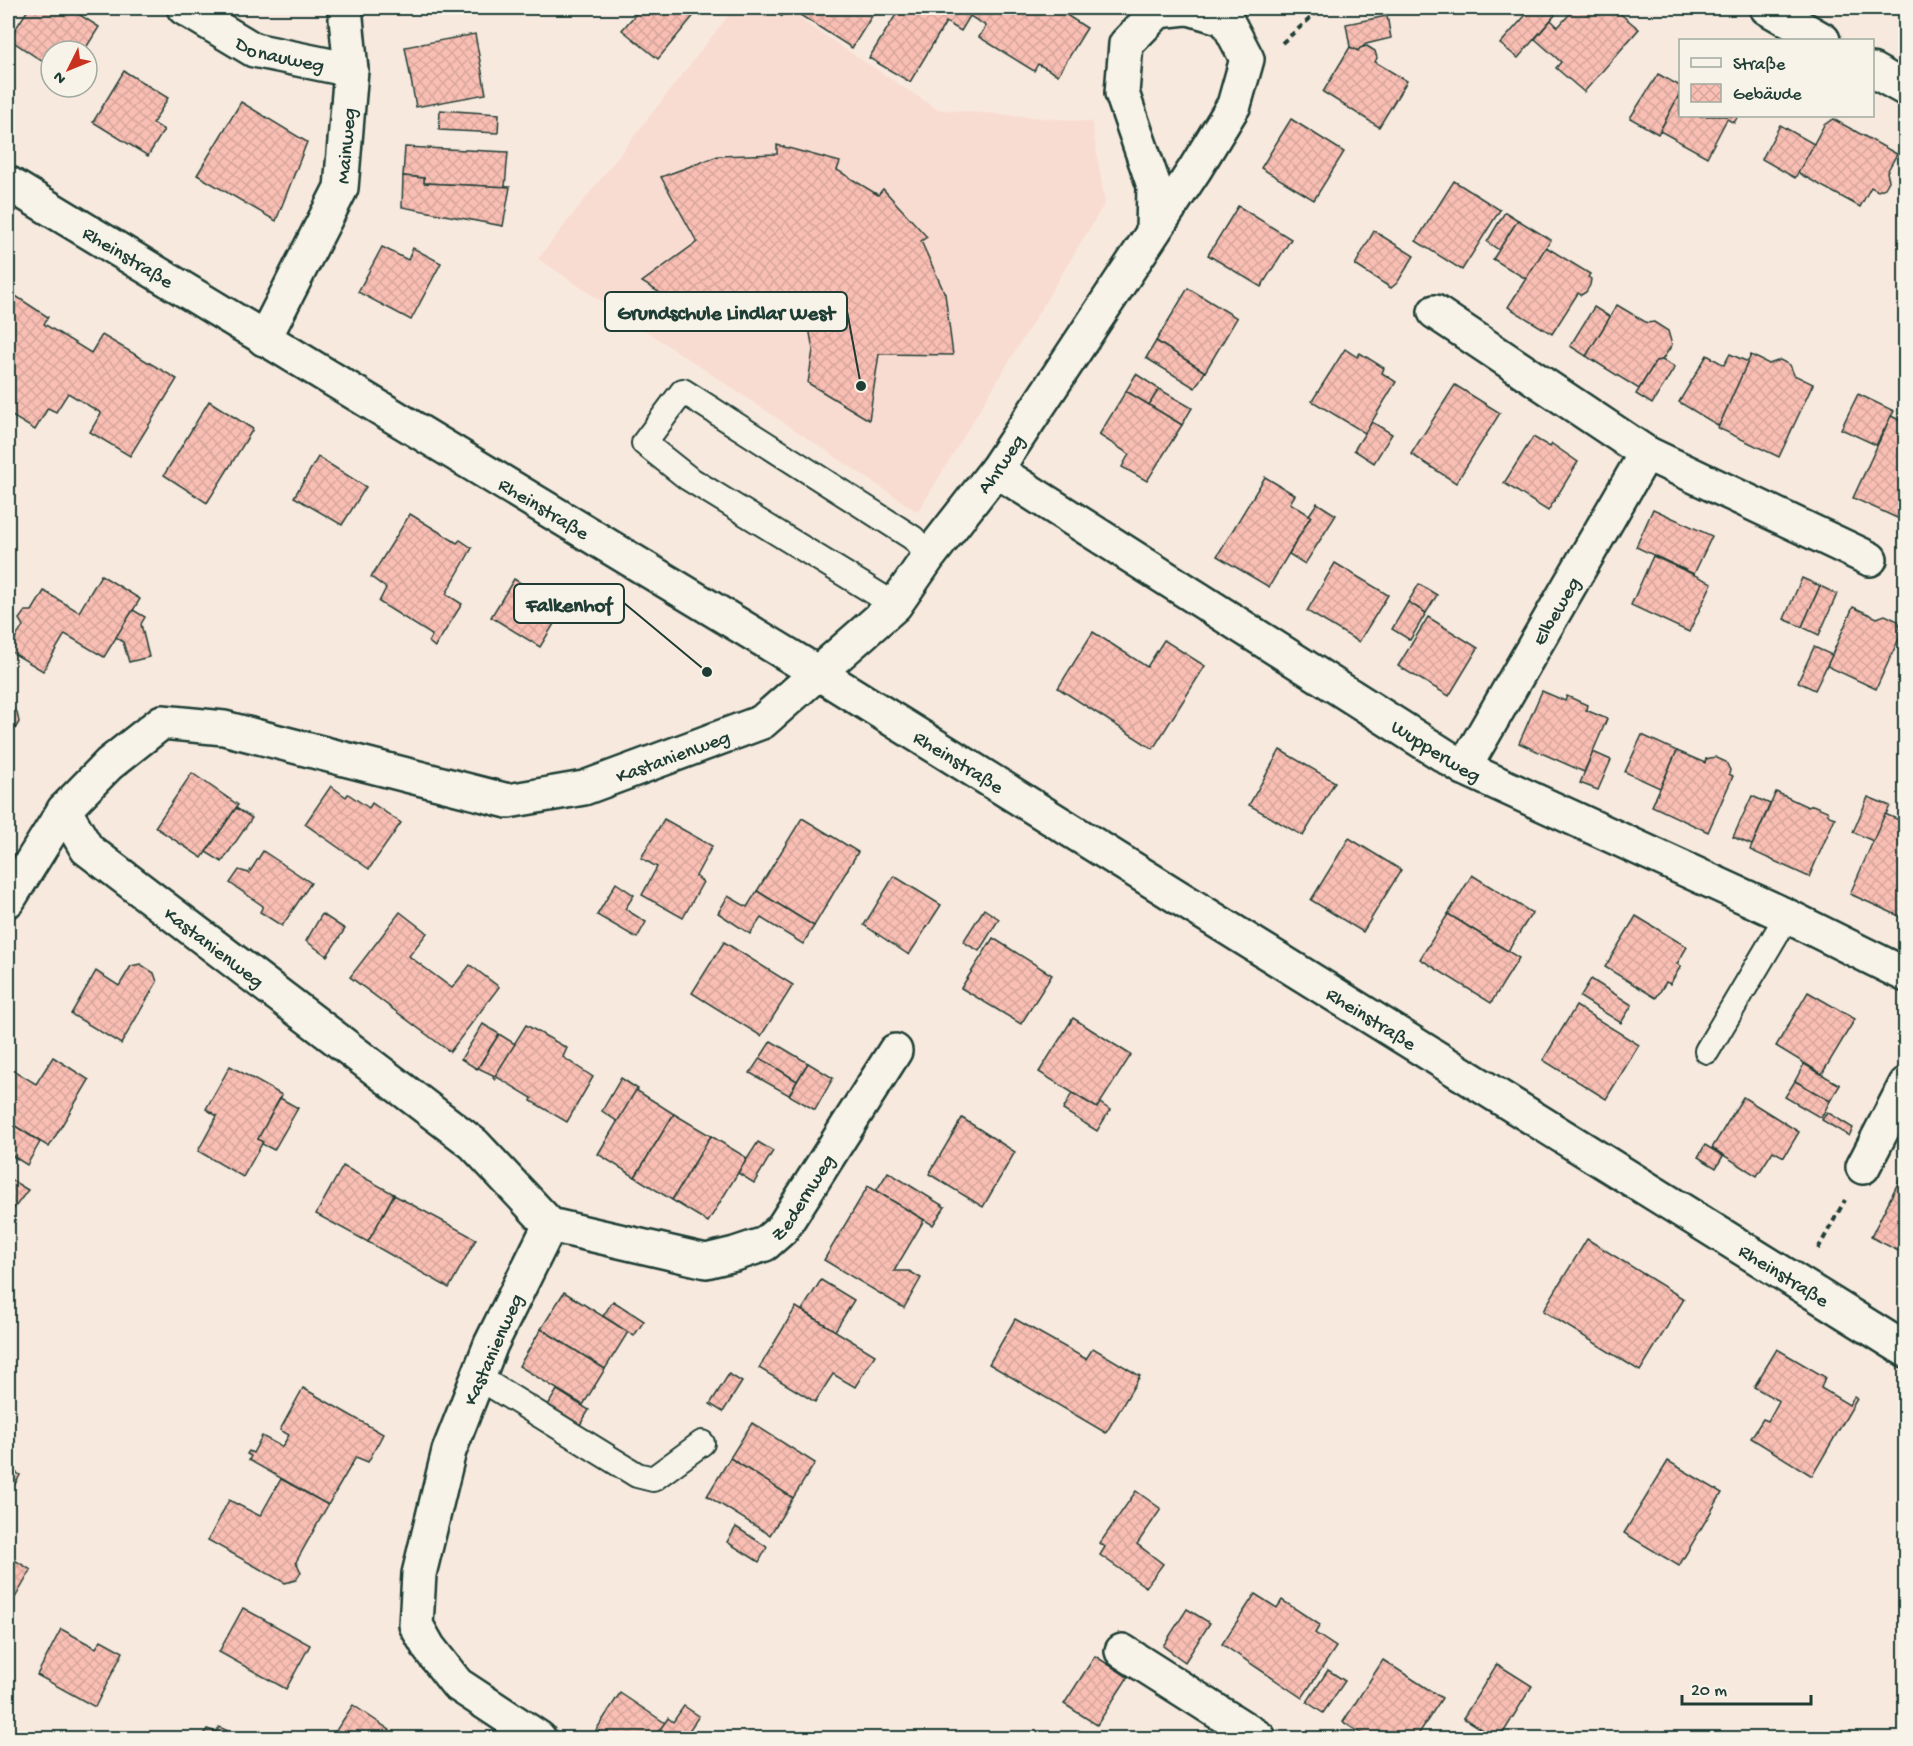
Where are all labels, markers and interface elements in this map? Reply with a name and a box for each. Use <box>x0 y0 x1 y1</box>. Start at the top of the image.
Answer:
street label: Donauweg <box>228 32 326 79</box>
north arrow <box>39 39 99 99</box>
legend <box>1679 39 1874 117</box>
text: Straße <box>1733 55 1786 76</box>
text: N <box>50 66 71 87</box>
text: Gebäude <box>1733 85 1802 106</box>
street label: Mainweg <box>333 107 363 185</box>
street label: Rheinstraße <box>77 223 177 295</box>
callout: Grundschule Lindlar West <box>605 292 847 331</box>
text: Grundschule Lindlar West <box>617 303 837 328</box>
street label: Ahrweg <box>974 431 1031 499</box>
street label: Rheinstraße <box>493 474 593 547</box>
street label: Elbeweg <box>1529 574 1587 650</box>
callout: Falkenhof <box>514 584 624 623</box>
text: Falkenhof <box>525 595 614 620</box>
street label: Wupperweg <box>1386 717 1483 789</box>
street label: Kastanienweg <box>614 727 734 790</box>
street label: Rheinstraße <box>908 727 1007 801</box>
street label: Kastanienweg <box>158 904 267 995</box>
street label: Rheinstraße <box>1321 984 1420 1058</box>
street label: Zedernweg <box>768 1151 841 1248</box>
street label: Rheinstraße <box>1733 1241 1832 1314</box>
street label: Kastanienweg <box>460 1291 530 1410</box>
scale bar <box>1682 1668 1811 1706</box>
text: 20 m <box>1691 1681 1727 1702</box>

